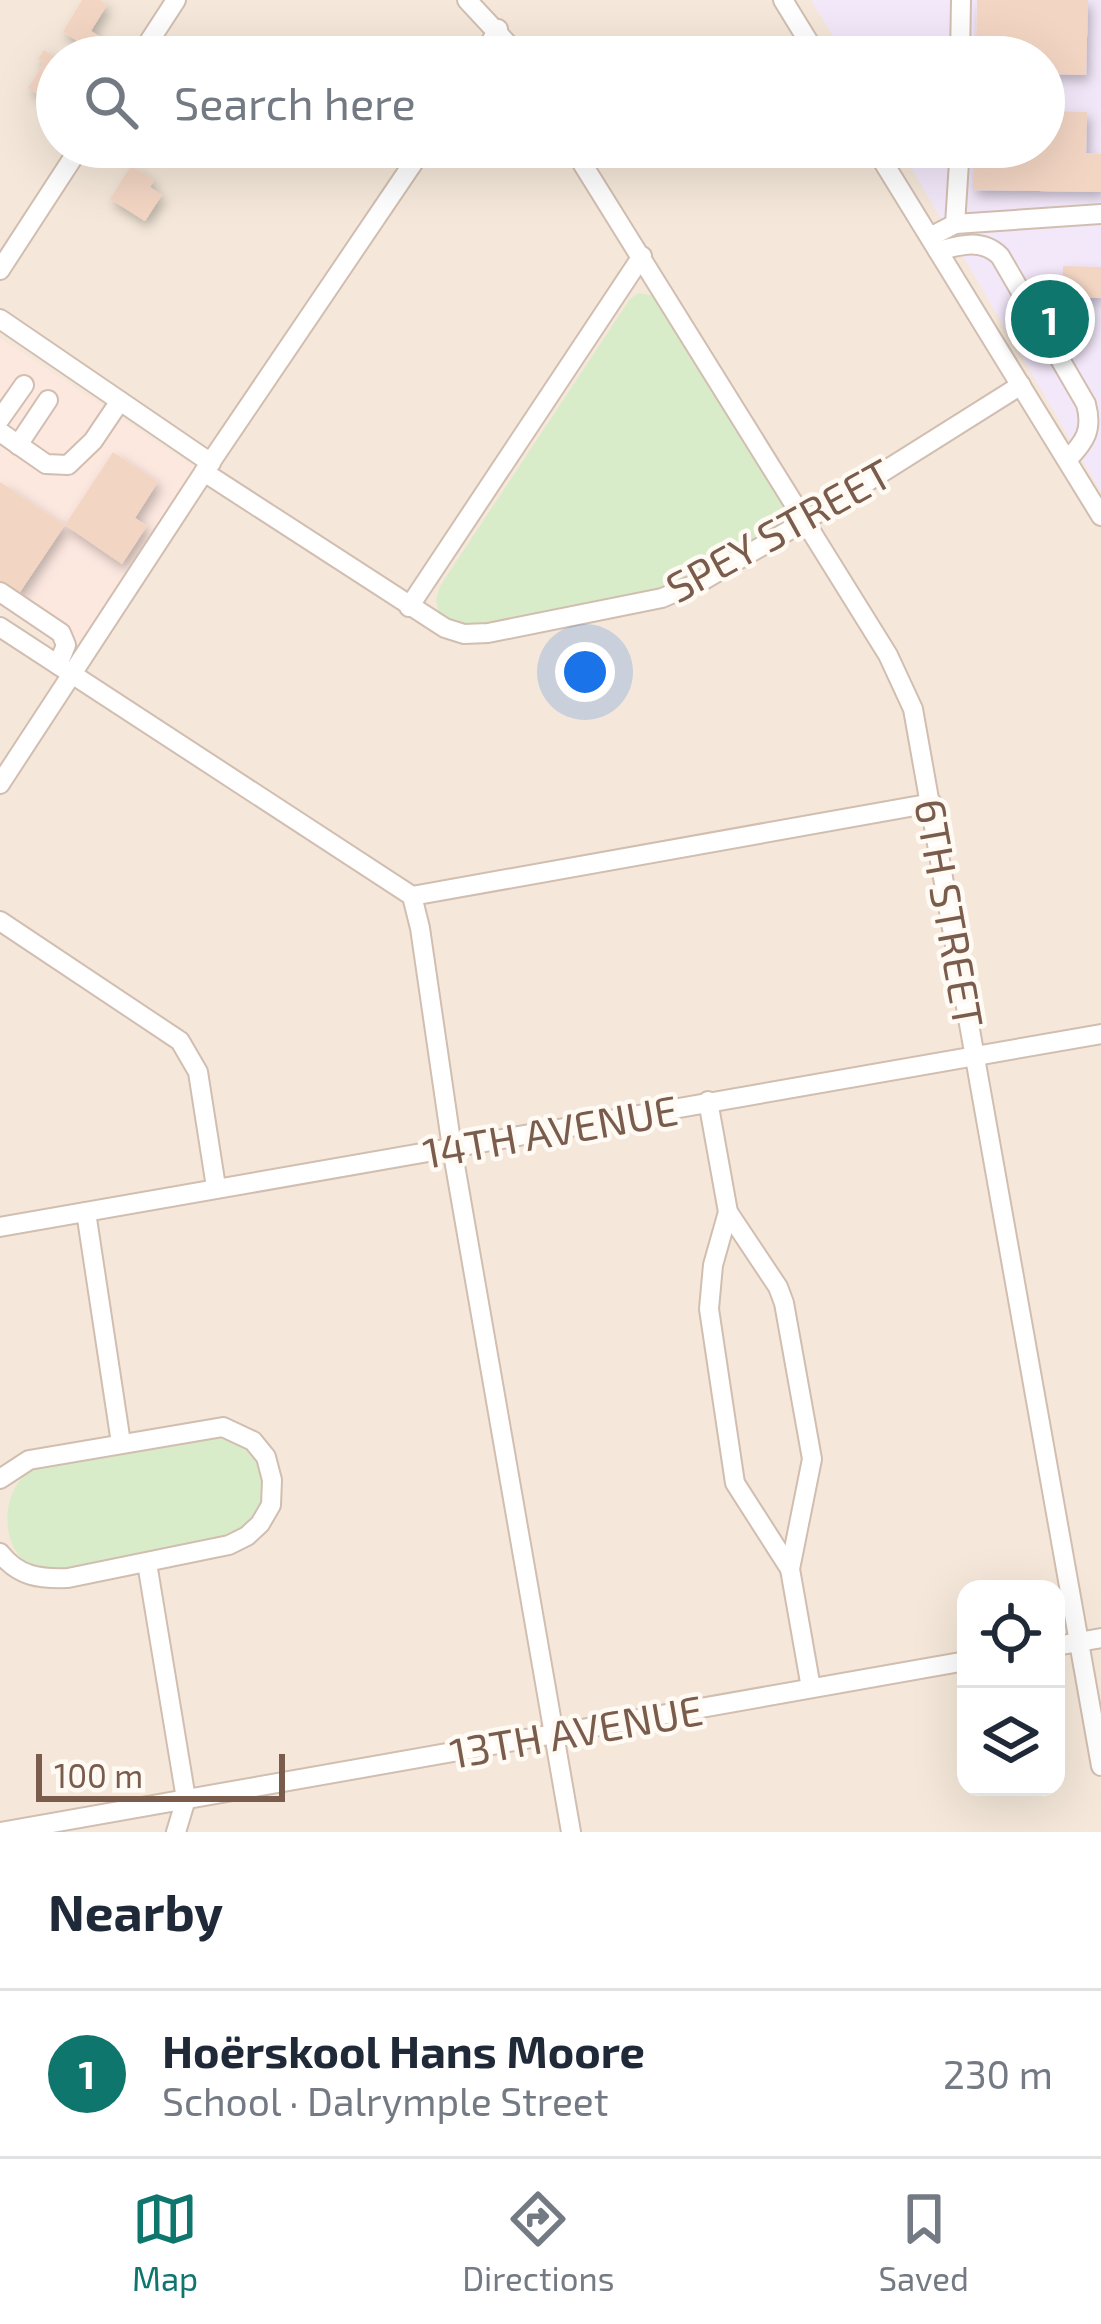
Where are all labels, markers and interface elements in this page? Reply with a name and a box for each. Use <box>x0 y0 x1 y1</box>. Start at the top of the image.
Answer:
search box <box>36 36 1065 168</box>
icon: search <box>78 69 144 135</box>
text: Search here <box>174 75 416 129</box>
pin: 1 <box>1011 274 1089 364</box>
street label: SPEY STREET <box>657 447 899 611</box>
your location <box>555 642 615 702</box>
street label: 6TH STREET <box>906 795 996 1031</box>
street label: 14TH AVENUE <box>419 1083 681 1177</box>
map controls <box>957 1580 1065 1796</box>
button: locate <box>957 1580 1065 1688</box>
street label: 13TH AVENUE <box>446 1683 706 1777</box>
button: layers <box>957 1688 1065 1796</box>
scale bar <box>36 1748 285 1801</box>
text: 100 m <box>54 1755 143 1795</box>
text: Nearby <box>48 1880 223 1941</box>
text: Hoërskool Hans Moore <box>162 2023 645 2077</box>
text: 1 <box>79 2050 95 2097</box>
text: 230 m <box>943 2050 1053 2097</box>
text: School · Dalrymple Street <box>162 2077 609 2124</box>
tab: Map <box>132 2186 198 2298</box>
tab: Directions <box>462 2186 614 2298</box>
tab: Saved <box>878 2186 969 2298</box>

